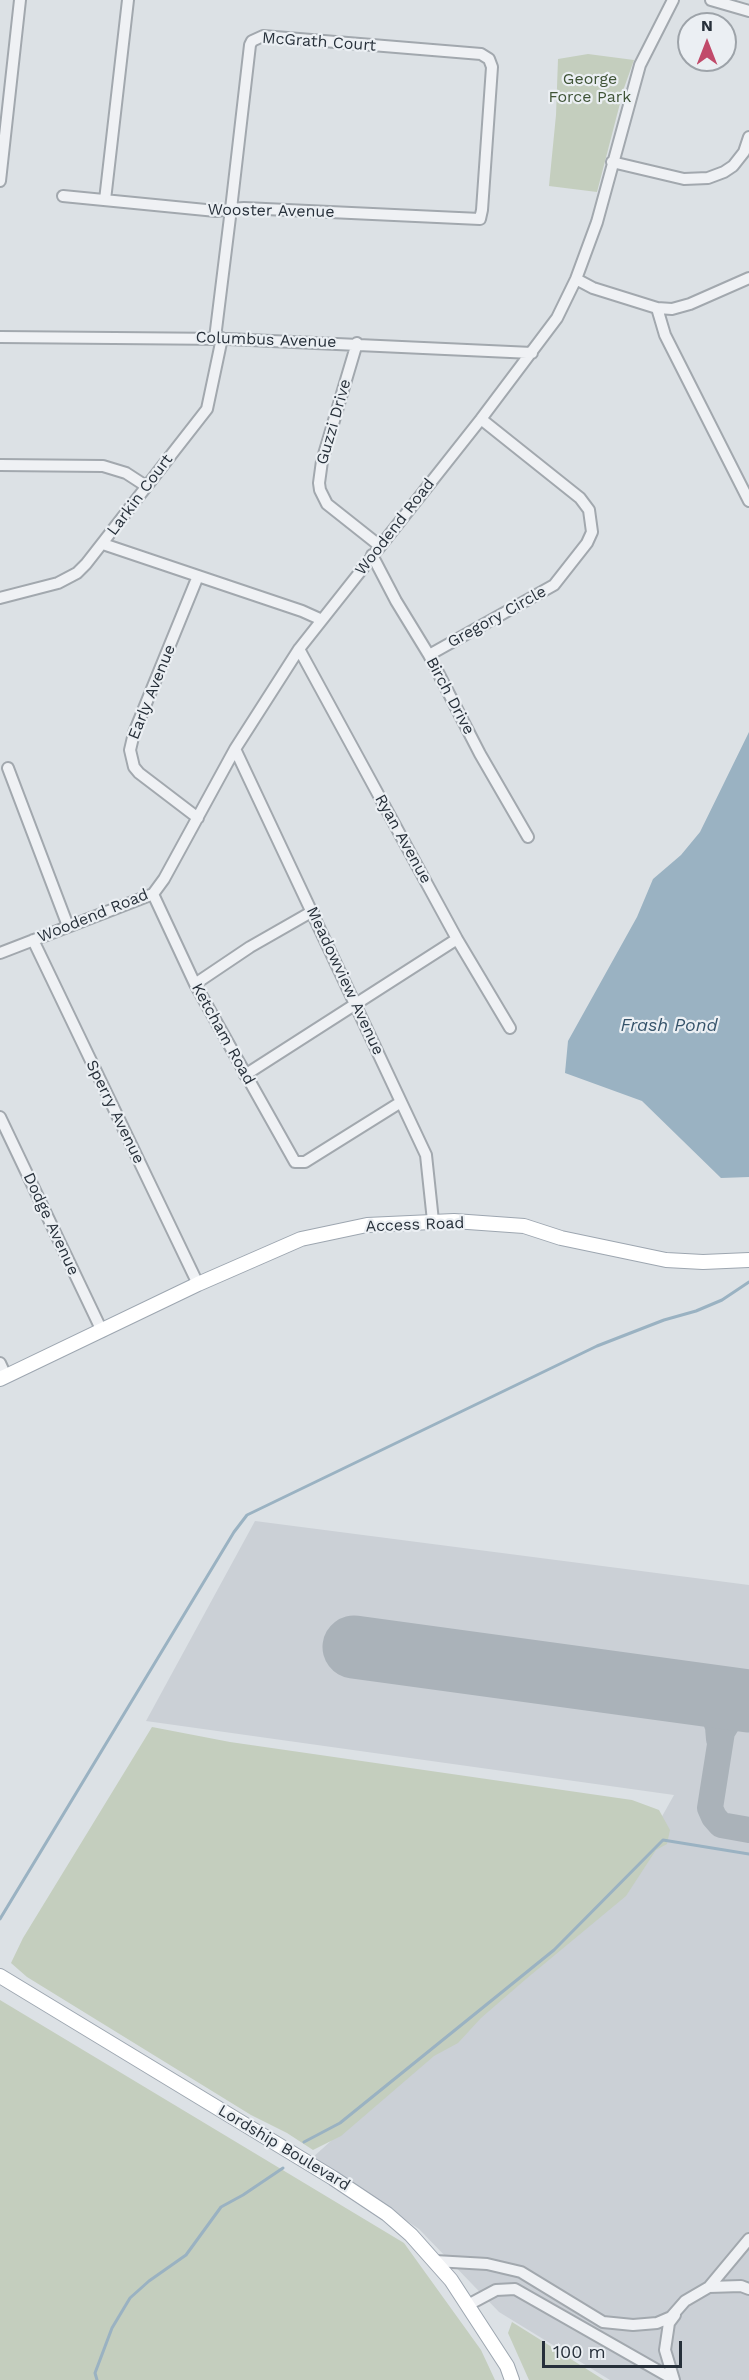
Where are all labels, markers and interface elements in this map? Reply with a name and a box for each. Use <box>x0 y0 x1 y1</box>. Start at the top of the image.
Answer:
north arrow <box>677 12 737 72</box>
text: N <box>701 16 713 35</box>
street label: McGrath Court <box>261 28 377 56</box>
park label: George Force Park <box>549 69 631 107</box>
street label: Wooster Avenue <box>207 200 335 222</box>
street label: Columbus Avenue <box>195 328 337 352</box>
street label: Guzzi Drive <box>313 377 355 467</box>
street label: Larkin Court <box>103 450 177 540</box>
street label: Woodend Road <box>351 475 439 579</box>
street label: Gregory Circle <box>444 582 550 652</box>
street label: Early Avenue <box>124 642 180 742</box>
street label: Birch Drive <box>422 654 478 738</box>
street label: Ryan Avenue <box>371 791 435 887</box>
street label: Woodend Road <box>35 885 151 947</box>
street label: Meadowview Avenue <box>302 904 388 1058</box>
street label: Ketcham Road <box>187 980 259 1088</box>
water label: Frash Pond <box>621 1015 717 1037</box>
street label: Sperry Avenue <box>82 1057 148 1167</box>
street label: Dodge Avenue <box>19 1170 83 1278</box>
street label: Access Road <box>365 1214 465 1236</box>
street label: Lordship Boulevard <box>215 2101 353 2195</box>
scale bar <box>545 2329 684 2367</box>
text: 100 m <box>553 2341 606 2362</box>

